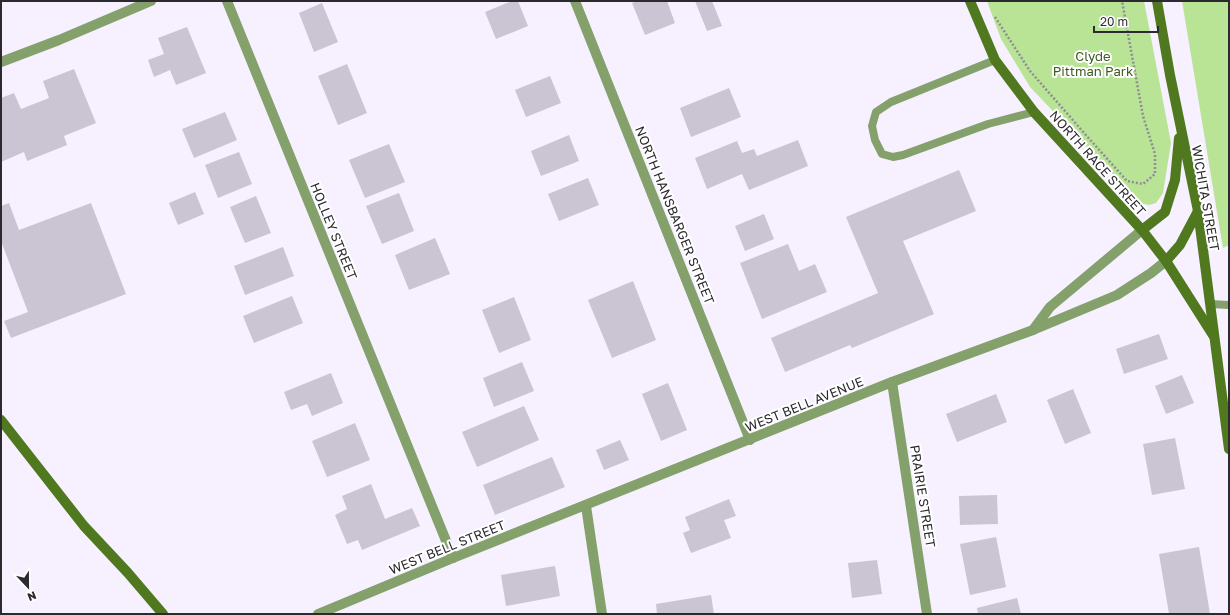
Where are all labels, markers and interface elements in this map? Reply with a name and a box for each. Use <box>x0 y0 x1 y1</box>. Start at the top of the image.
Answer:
scale bar <box>1094 8 1158 34</box>
text: 20 m <box>1100 14 1128 29</box>
park label: Clyde Pittman Park <box>1053 48 1134 79</box>
street label: NORTH RACE STREET <box>1047 107 1149 219</box>
street label: NORTH HANSBARGER STREET <box>632 124 718 306</box>
street label: WICHITA STREET <box>1189 144 1223 252</box>
street label: HOLLEY STREET <box>307 180 361 282</box>
street label: WEST BELL AVENUE <box>743 373 866 435</box>
street label: PRAIRIE STREET <box>907 444 939 548</box>
street label: WEST BELL STREET <box>387 516 507 578</box>
north arrow <box>8 567 48 607</box>
text: N <box>26 589 38 604</box>

